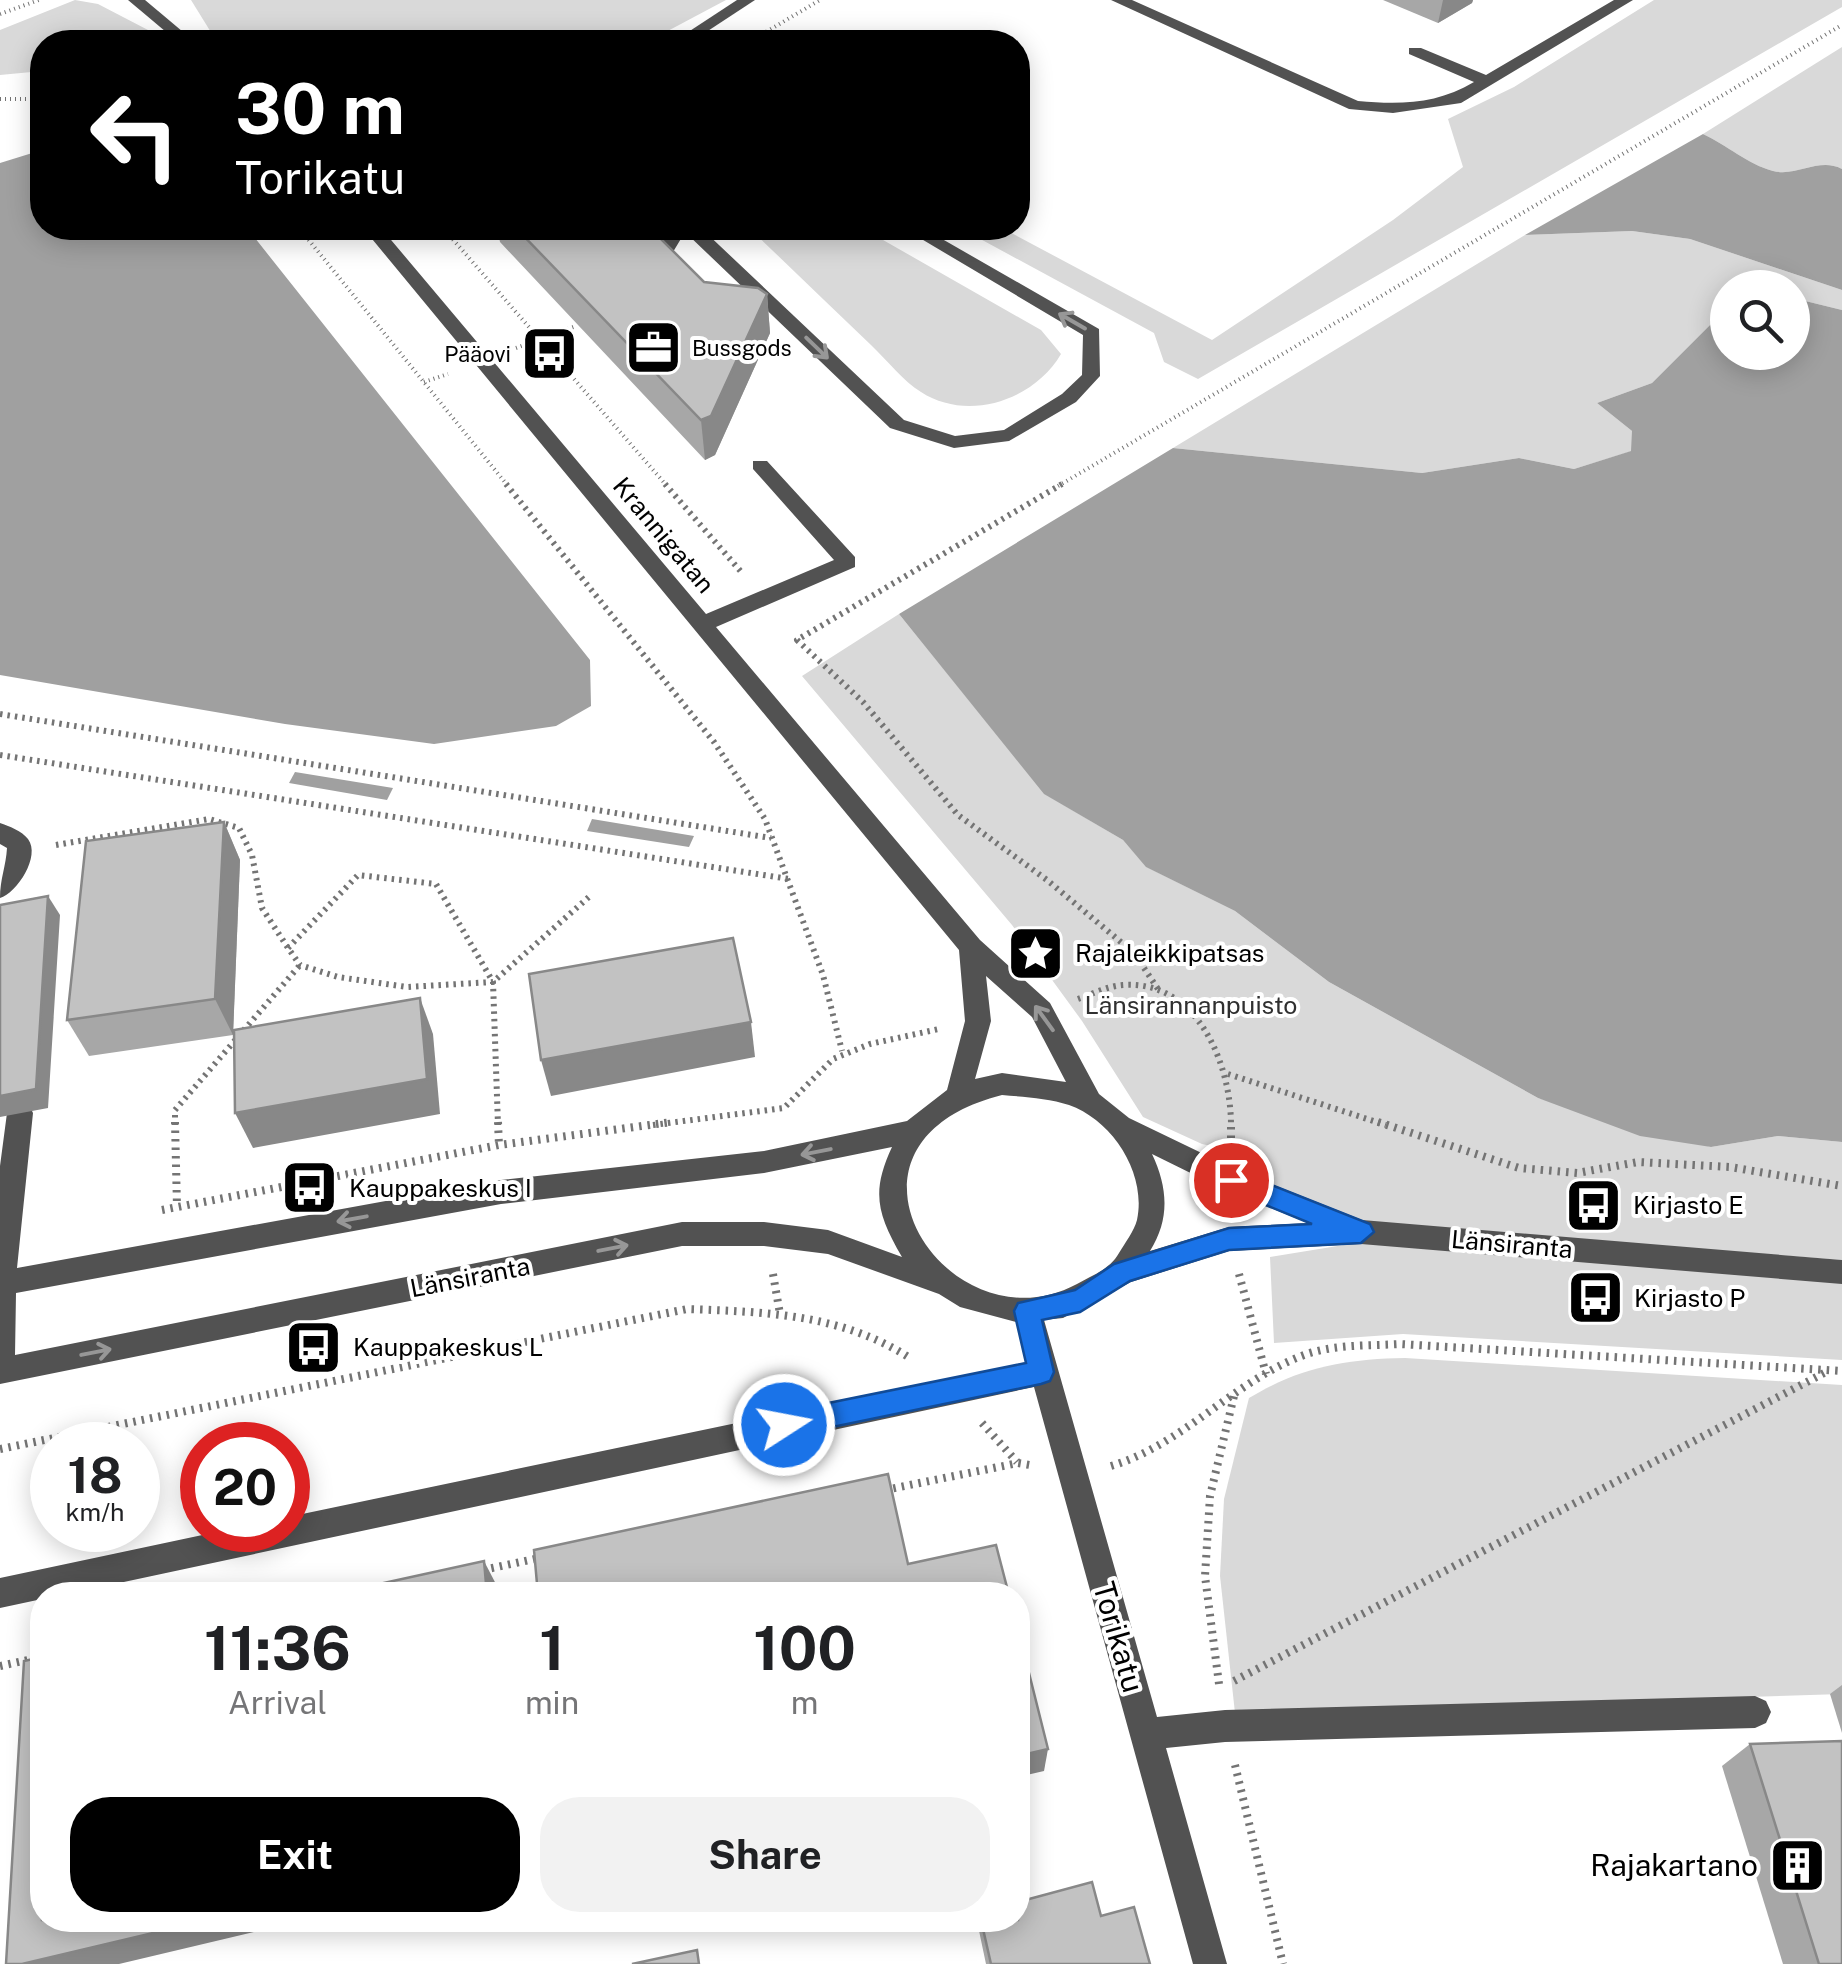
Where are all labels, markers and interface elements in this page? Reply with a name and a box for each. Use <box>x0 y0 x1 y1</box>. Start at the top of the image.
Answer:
text: 30 m <box>235 67 405 150</box>
icon: left <box>70 70 200 200</box>
text: Torikatu <box>235 151 405 204</box>
map controls <box>1710 270 1810 370</box>
button: search <box>1710 270 1810 370</box>
one-way arrow <box>1058 311 1087 331</box>
office icon: Bussgods <box>623 318 683 378</box>
bus stop icon: Pääovi <box>520 324 580 384</box>
place label: Bussgods <box>692 335 792 361</box>
one-way arrow <box>804 336 828 360</box>
place label: Pääovi <box>444 341 511 367</box>
street label: Krannigatan <box>607 471 721 599</box>
place icon: Rajaleikkipatsas <box>1006 923 1066 983</box>
place label: Rajaleikkipatsas <box>1075 938 1265 968</box>
park label: Länsirannanpuisto <box>1085 990 1297 1020</box>
one-way arrow <box>1034 1005 1055 1032</box>
pin <box>1189 1138 1274 1223</box>
one-way arrow <box>801 1143 833 1162</box>
icon: arrive <box>1204 1153 1259 1208</box>
bus stop icon: Kauppakeskus I <box>280 1158 340 1218</box>
place label: Kauppakeskus I <box>349 1173 532 1203</box>
bus stop icon: Kirjasto E <box>1564 1175 1624 1235</box>
place label: Kirjasto E <box>1633 1190 1744 1220</box>
one-way arrow <box>337 1211 369 1230</box>
street label: Länsiranta <box>1450 1224 1574 1264</box>
one-way arrow <box>596 1237 628 1256</box>
street label: Länsiranta <box>407 1251 533 1303</box>
bus stop icon: Kirjasto P <box>1565 1268 1625 1328</box>
place label: Kirjasto P <box>1634 1283 1745 1313</box>
bus stop icon: Kauppakeskus L <box>284 1317 344 1377</box>
place label: Kauppakeskus L <box>353 1332 543 1362</box>
one-way arrow <box>79 1341 111 1360</box>
position arrow <box>732 1373 836 1477</box>
speed limit sign: 20 <box>180 1422 310 1552</box>
text: 18 <box>68 1445 122 1504</box>
text: km/h <box>66 1497 124 1527</box>
street label: Torikatu <box>1086 1578 1152 1696</box>
text: 11:36 <box>204 1613 351 1684</box>
text: 1 <box>539 1613 565 1684</box>
text: 100 <box>753 1613 856 1684</box>
text: Arrival <box>228 1684 327 1721</box>
text: min <box>525 1684 579 1721</box>
text: m <box>791 1684 818 1721</box>
button: Exit <box>70 1797 520 1912</box>
button: Share <box>540 1797 990 1912</box>
building icon: Rajakartano <box>1767 1835 1827 1895</box>
place label: Rajakartano <box>1590 1847 1758 1883</box>

